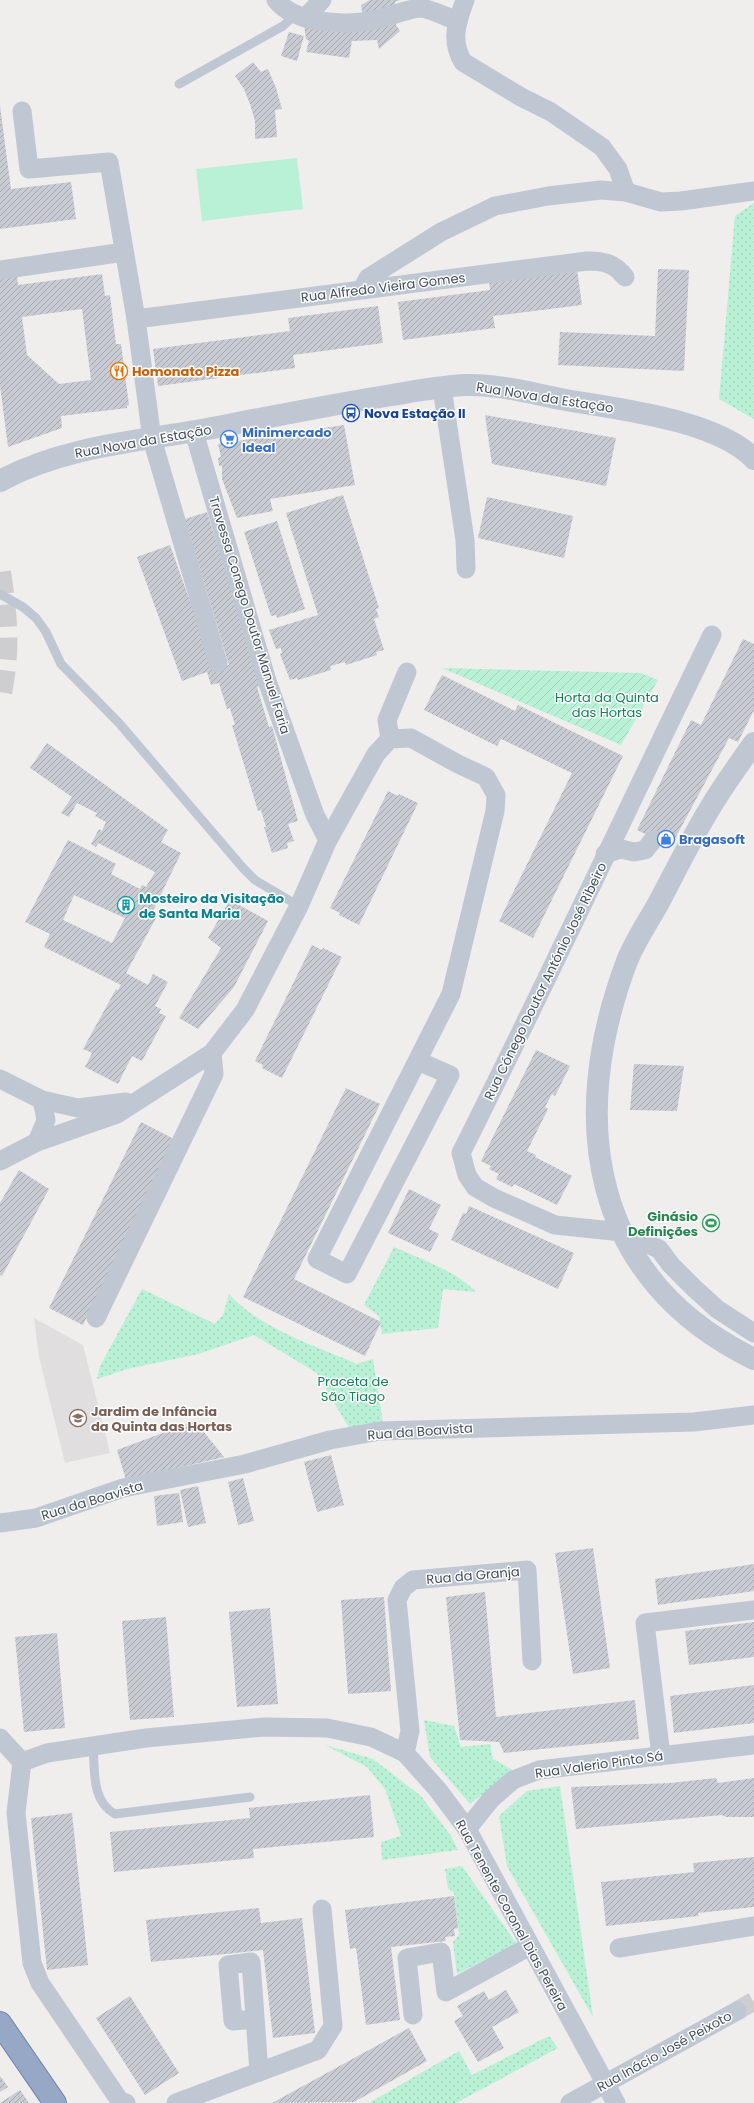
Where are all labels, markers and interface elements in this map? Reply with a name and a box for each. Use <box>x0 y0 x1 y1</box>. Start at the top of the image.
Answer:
street label: Rua Alfredo Vieira Gomes <box>300 268 466 307</box>
restaurant icon: Homonato Pizza <box>109 361 129 381</box>
place label: Homonato Pizza <box>132 362 240 381</box>
street label: Rua Nova da Estação <box>475 377 615 418</box>
bus stop icon: Nova Estação II <box>341 403 361 423</box>
place label: Nova Estação II <box>364 404 466 423</box>
street label: Rua Nova da Estação <box>73 420 213 463</box>
place label: Minimercado Ideal <box>242 423 332 457</box>
supermarket icon: Minimercado Ideal <box>219 429 239 449</box>
street label: Travessa Conego Doutor Manuel Faria <box>204 494 295 736</box>
park label: Horta da Quinta das Hortas <box>555 688 659 722</box>
shop icon: Bragasoft <box>656 829 676 849</box>
place label: Bragasoft <box>679 830 745 849</box>
street label: Rua Cónego Doutor António José Ribeiro <box>479 859 611 1103</box>
place label: Mosteiro da Visitação de Santa Maria <box>139 889 284 923</box>
building icon: Mosteiro da Visitação de Santa Maria <box>116 895 136 915</box>
place label: Ginásio Definições <box>628 1207 698 1241</box>
sports icon: Ginásio Definições <box>701 1213 721 1233</box>
park label: Praceta de São Tiago <box>318 1372 388 1406</box>
place label: Jardim de Infância da Quinta das Hortas <box>91 1402 232 1436</box>
school or university icon: Jardim de Infância da Quinta das Hortas <box>68 1408 88 1428</box>
street label: Rua da Boavista <box>367 1418 473 1445</box>
street label: Rua da Boavista <box>39 1476 145 1525</box>
street label: Rua da Granja <box>426 1562 521 1589</box>
street label: Rua Valerio Pinto Sá <box>534 1746 664 1783</box>
street label: Rua Tenente Coronel Dias Pereira <box>451 1816 572 2014</box>
street label: Rua Inácio José Peixoto <box>593 2006 735 2096</box>

